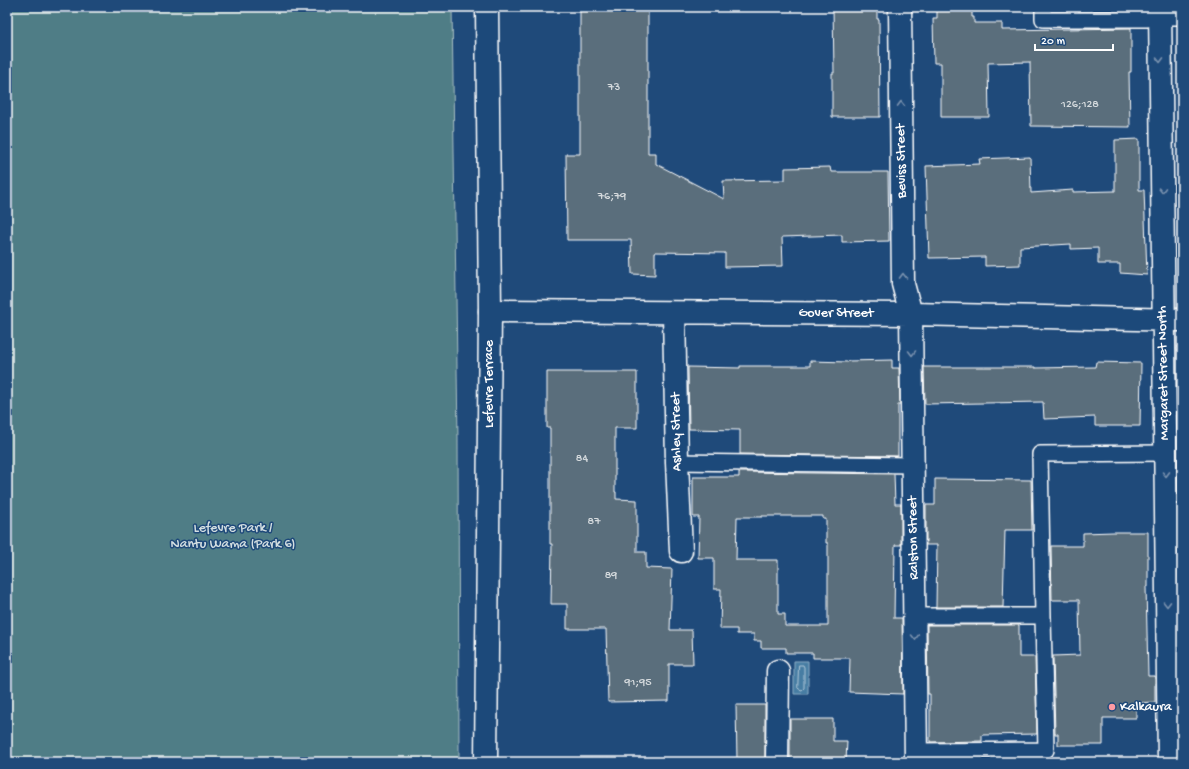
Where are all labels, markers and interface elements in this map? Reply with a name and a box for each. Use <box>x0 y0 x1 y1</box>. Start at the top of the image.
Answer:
scale bar <box>1035 26 1113 52</box>
text: 20 m <box>1041 35 1066 49</box>
one-way arrow <box>1156 57 1164 63</box>
house number: 73 <box>607 81 620 95</box>
house number: 126;128 <box>1060 98 1099 112</box>
one-way arrow <box>897 101 905 107</box>
street label: Beviss Street <box>893 122 911 199</box>
one-way arrow <box>1158 187 1166 193</box>
house number: 76;79 <box>597 190 626 204</box>
one-way arrow <box>899 273 907 279</box>
street label: Gover Street <box>798 305 875 322</box>
street label: Margaret Street North <box>1154 305 1174 440</box>
street label: Lefevre Terrace <box>481 339 498 428</box>
one-way arrow <box>908 350 916 356</box>
street label: Ashley Street <box>668 391 686 472</box>
house number: 84 <box>576 452 588 466</box>
one-way arrow <box>1161 471 1170 477</box>
street label: Ralston Street <box>905 495 923 580</box>
house number: 87 <box>588 515 601 529</box>
park label: Lefevre Park / Nantu Wama (Park 6) <box>171 520 295 553</box>
house number: 89 <box>605 569 617 583</box>
one-way arrow <box>1163 601 1171 607</box>
one-way arrow <box>911 634 919 640</box>
house number: 91;95 <box>624 676 651 690</box>
place label: Kalkaura <box>1120 699 1173 716</box>
marker: Kalkaura <box>1107 702 1117 712</box>

